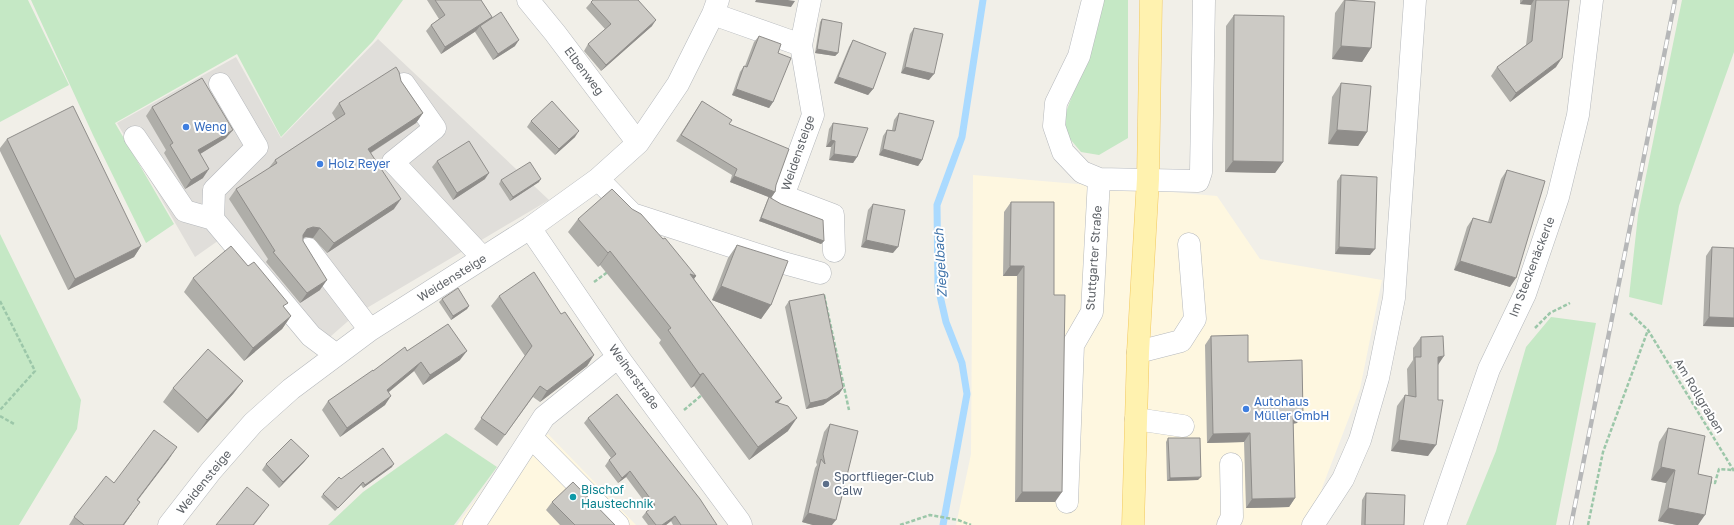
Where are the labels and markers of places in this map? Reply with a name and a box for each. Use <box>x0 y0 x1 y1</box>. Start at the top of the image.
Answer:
place label: Weng <box>194 119 227 134</box>
marker: Weng <box>181 122 191 132</box>
place label: Holz Reyer <box>328 156 391 171</box>
marker: Holz Reyer <box>315 159 325 169</box>
place label: Autohaus Müller GmbH <box>1254 394 1329 423</box>
marker: Autohaus Müller GmbH <box>1241 404 1251 414</box>
place label: Sportflieger-Club Calw <box>834 469 934 498</box>
marker: Sportflieger-Club Calw <box>821 479 831 489</box>
place label: Bischof Haustechnik <box>581 482 654 511</box>
marker: Bischof Haustechnik <box>568 492 578 502</box>

